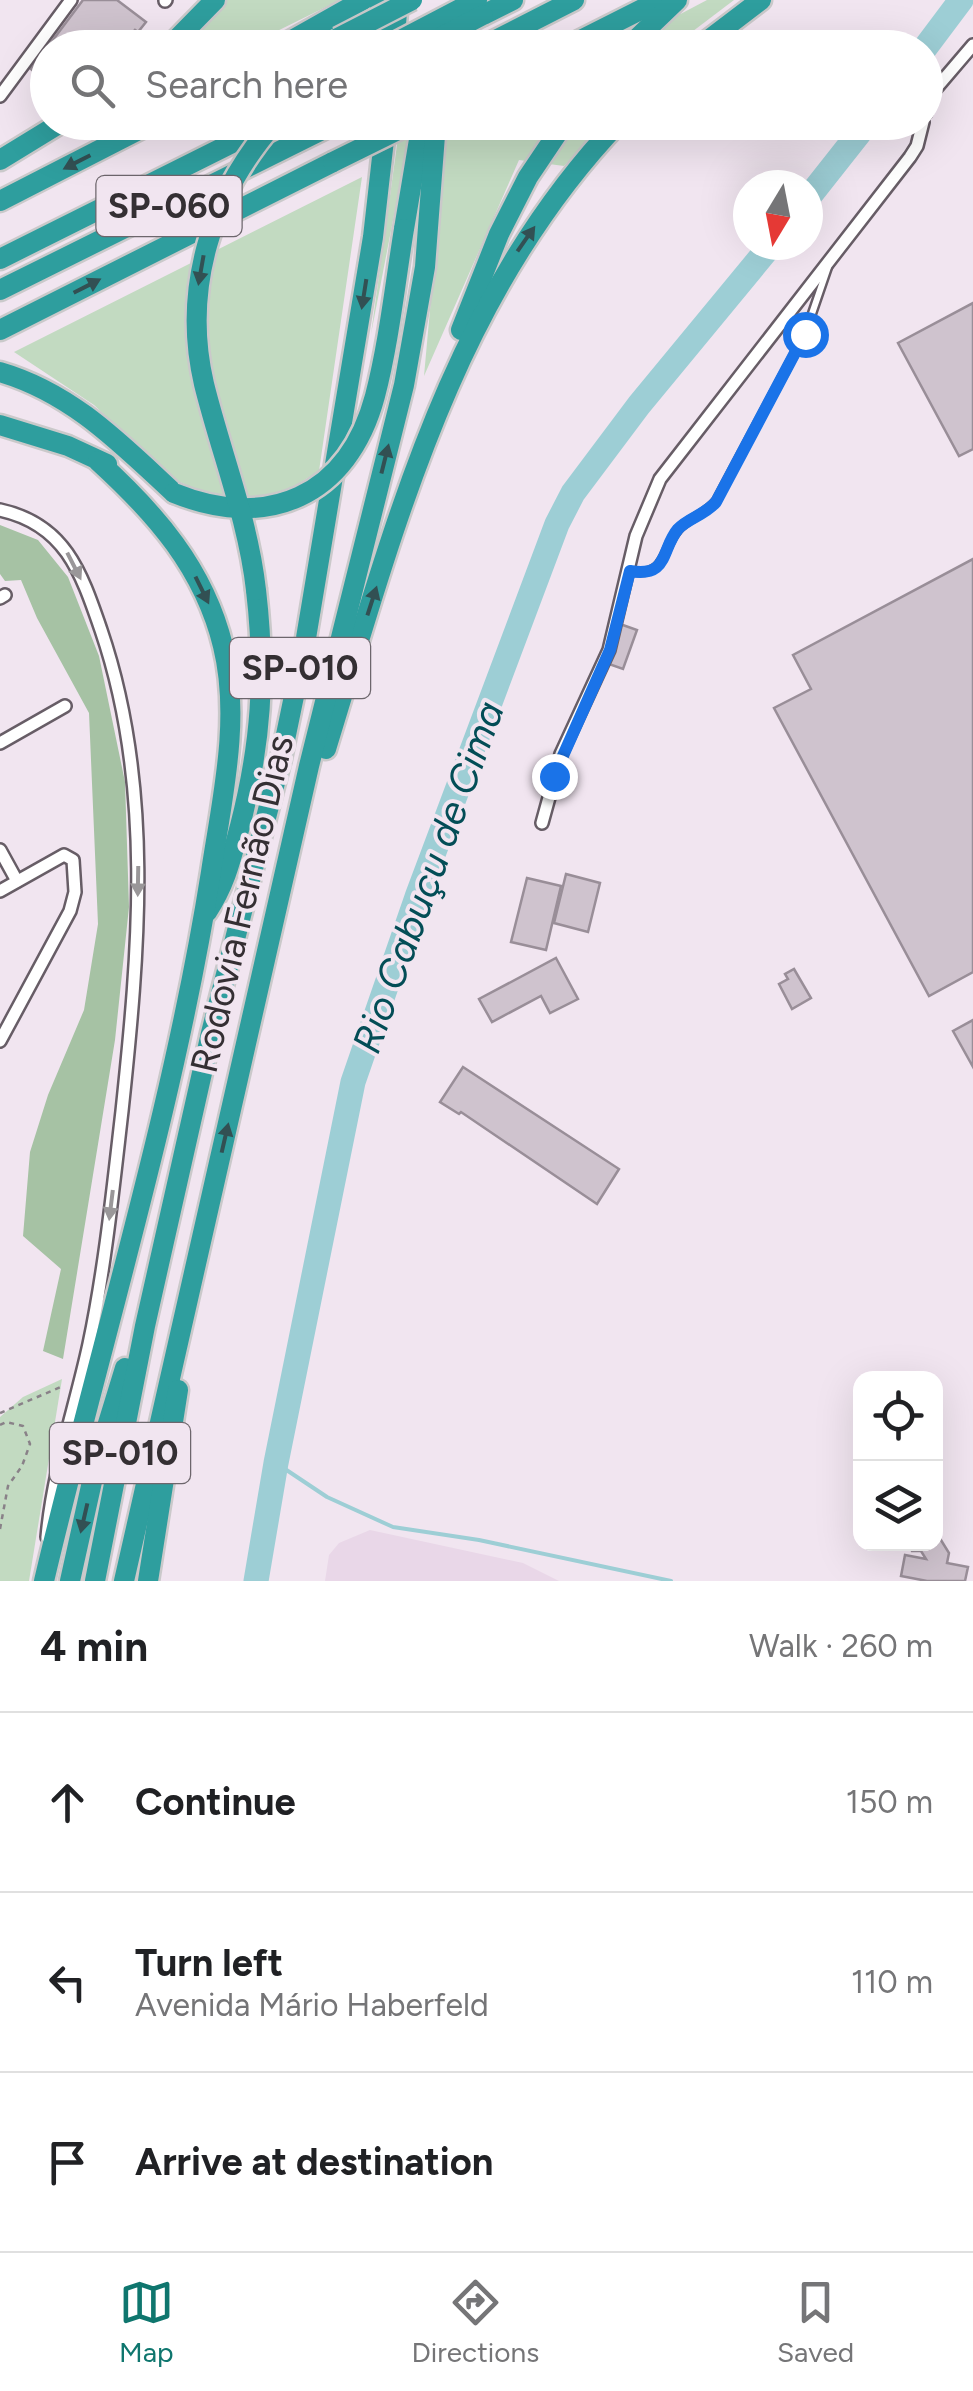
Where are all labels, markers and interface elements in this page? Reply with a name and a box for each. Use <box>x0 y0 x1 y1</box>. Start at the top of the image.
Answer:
search box <box>30 30 943 140</box>
icon: search <box>65 58 120 113</box>
text: Search here <box>145 62 348 108</box>
one-way arrow <box>62 153 91 170</box>
north arrow <box>733 170 823 260</box>
road number: SP-060 <box>96 176 242 236</box>
one-way arrow <box>516 225 535 252</box>
one-way arrow <box>193 255 208 286</box>
one-way arrow <box>73 278 102 295</box>
one-way arrow <box>356 279 371 310</box>
route start <box>783 312 829 358</box>
one-way arrow <box>378 443 394 474</box>
one-way arrow <box>65 552 82 581</box>
one-way arrow <box>193 575 210 604</box>
one-way arrow <box>366 586 381 616</box>
road number: SP-010 <box>230 638 370 698</box>
water label: Rio Cabuçu de Cima <box>342 695 514 1059</box>
street label: Rodovia Fernão Dias <box>181 731 303 1077</box>
route end <box>532 754 578 800</box>
one-way arrow <box>130 866 146 898</box>
one-way arrow <box>217 1123 233 1154</box>
one-way arrow <box>103 1190 119 1221</box>
map controls <box>853 1371 943 1551</box>
button: locate <box>853 1371 943 1461</box>
road number: SP-010 <box>50 1423 190 1483</box>
button: layers <box>853 1461 943 1551</box>
one-way arrow <box>76 1503 91 1534</box>
text: 4 min <box>40 1621 148 1672</box>
text: Walk · 260 m <box>749 1627 933 1665</box>
icon: ahead <box>40 1775 95 1830</box>
text: Continue <box>135 1779 296 1825</box>
text: 150 m <box>846 1783 933 1821</box>
text: Turn left <box>135 1940 283 1986</box>
icon: left <box>40 1955 95 2010</box>
text: 110 m <box>851 1963 933 2001</box>
text: Avenida Mário Haberfeld <box>135 1986 489 2024</box>
icon: arrive <box>40 2135 95 2190</box>
text: Arrive at destination <box>135 2139 493 2185</box>
tab: Map <box>119 2275 174 2369</box>
tab: Directions <box>412 2275 539 2369</box>
tab: Saved <box>777 2275 854 2369</box>

